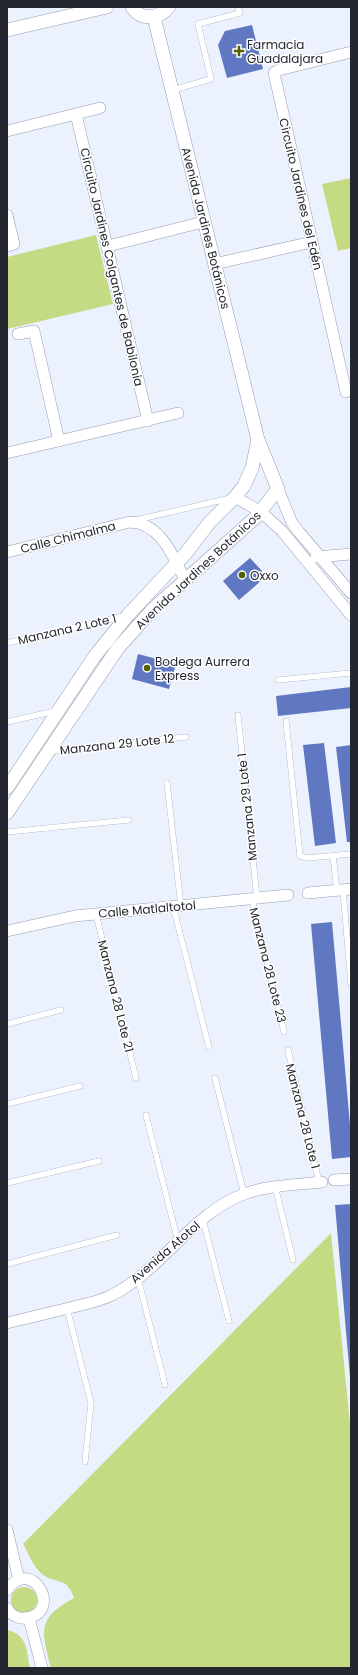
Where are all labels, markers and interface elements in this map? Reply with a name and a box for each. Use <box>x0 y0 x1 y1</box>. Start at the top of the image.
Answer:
place label: Farmacia Guadalajara <box>247 36 323 67</box>
marker: Farmacia Guadalajara <box>234 46 244 56</box>
street label: Circuito Jardines del Edén <box>275 116 327 272</box>
street label: Avenida Jardines Botánicos <box>178 145 234 311</box>
street label: Circuito Jardines Colgantes de Babilonia <box>76 146 148 388</box>
street label: Avenida Jardines Botánicos <box>131 507 265 633</box>
street label: Calle Chimalma <box>19 517 117 557</box>
place label: Oxxo <box>250 567 279 584</box>
marker: Oxxo <box>237 570 247 580</box>
street label: Manzana 2 Lote 1 <box>16 609 118 649</box>
place label: Bodega Aurrera Express <box>155 653 250 684</box>
marker: Bodega Aurrera Express <box>142 663 152 673</box>
street label: Manzana 29 Lote 12 <box>59 730 175 758</box>
street label: Manzana 29 Lote 1 <box>233 752 261 862</box>
street label: Calle Matlaltotol <box>98 896 196 922</box>
street label: Manzana 28 Lote 23 <box>245 906 291 1024</box>
street label: Manzana 28 Lote 21 <box>94 938 138 1054</box>
street label: Manzana 28 Lote 1 <box>282 1062 324 1170</box>
street label: Avenida Atotol <box>126 1217 204 1287</box>

